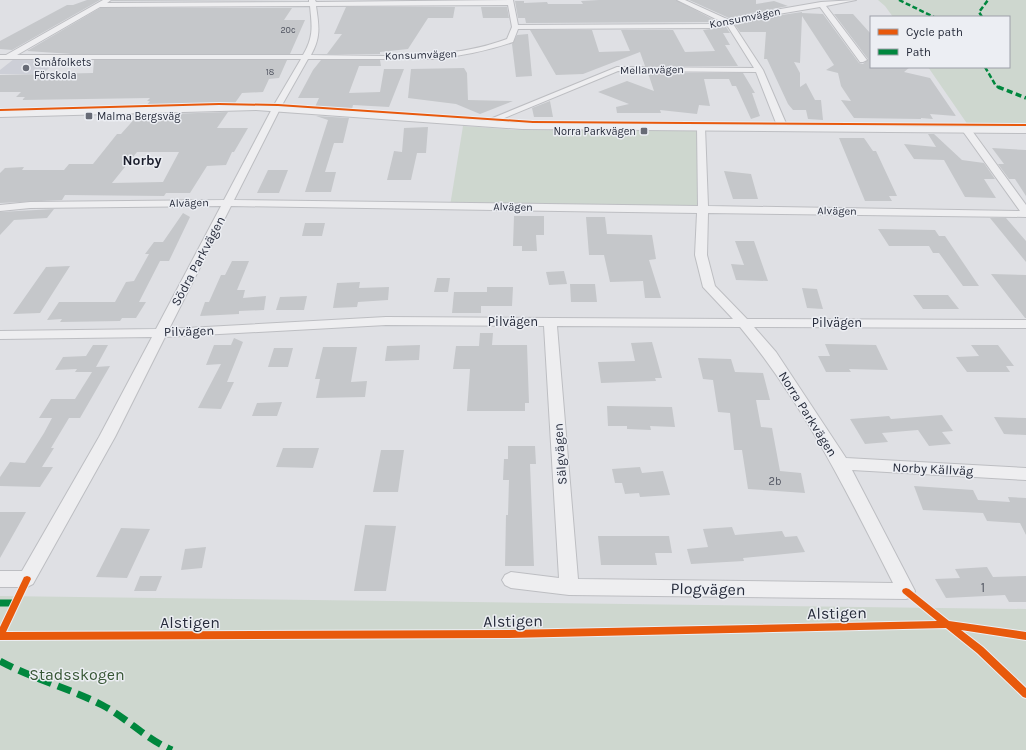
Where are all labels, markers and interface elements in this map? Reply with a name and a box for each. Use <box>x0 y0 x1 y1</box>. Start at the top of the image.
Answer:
street label: Konsumvägen <box>708 5 782 31</box>
legend <box>870 16 1010 68</box>
house number: 20c <box>280 25 296 35</box>
text: Cycle path <box>906 25 963 39</box>
text: Path <box>906 45 931 59</box>
street label: Konsumvägen <box>385 47 457 63</box>
place label: Småfolkets Förskola <box>34 56 92 82</box>
marker: Småfolkets Förskola <box>21 63 31 73</box>
street label: Mellanvägen <box>620 63 684 77</box>
house number: 18 <box>266 67 275 77</box>
place label: Malma Bergsväg <box>97 110 181 123</box>
marker: Malma Bergsväg <box>84 111 94 121</box>
place label: Norra Parkvägen <box>553 125 636 138</box>
marker: Norra Parkvägen <box>639 126 649 136</box>
district label: Norby <box>122 152 162 169</box>
street label: Alvägen <box>169 196 209 210</box>
street label: Alvägen <box>493 200 533 214</box>
street label: Alvägen <box>817 204 857 218</box>
street label: Södra Parkvägen <box>168 214 228 308</box>
street label: Pilvägen <box>488 314 538 329</box>
street label: Pilvägen <box>812 315 862 330</box>
street label: Pilvägen <box>164 323 214 339</box>
street label: Norra Parkvägen <box>776 369 840 459</box>
street label: Sälgvägen <box>550 423 570 485</box>
street label: Norby Källväg <box>892 459 974 479</box>
house number: 2b <box>769 475 781 488</box>
street label: Plogvägen <box>670 579 746 599</box>
house number: 1 <box>981 580 985 595</box>
street label: Alstigen <box>807 603 867 623</box>
street label: Alstigen <box>483 611 543 631</box>
street label: Alstigen <box>160 613 220 632</box>
park label: Stadsskogen <box>29 665 125 684</box>

